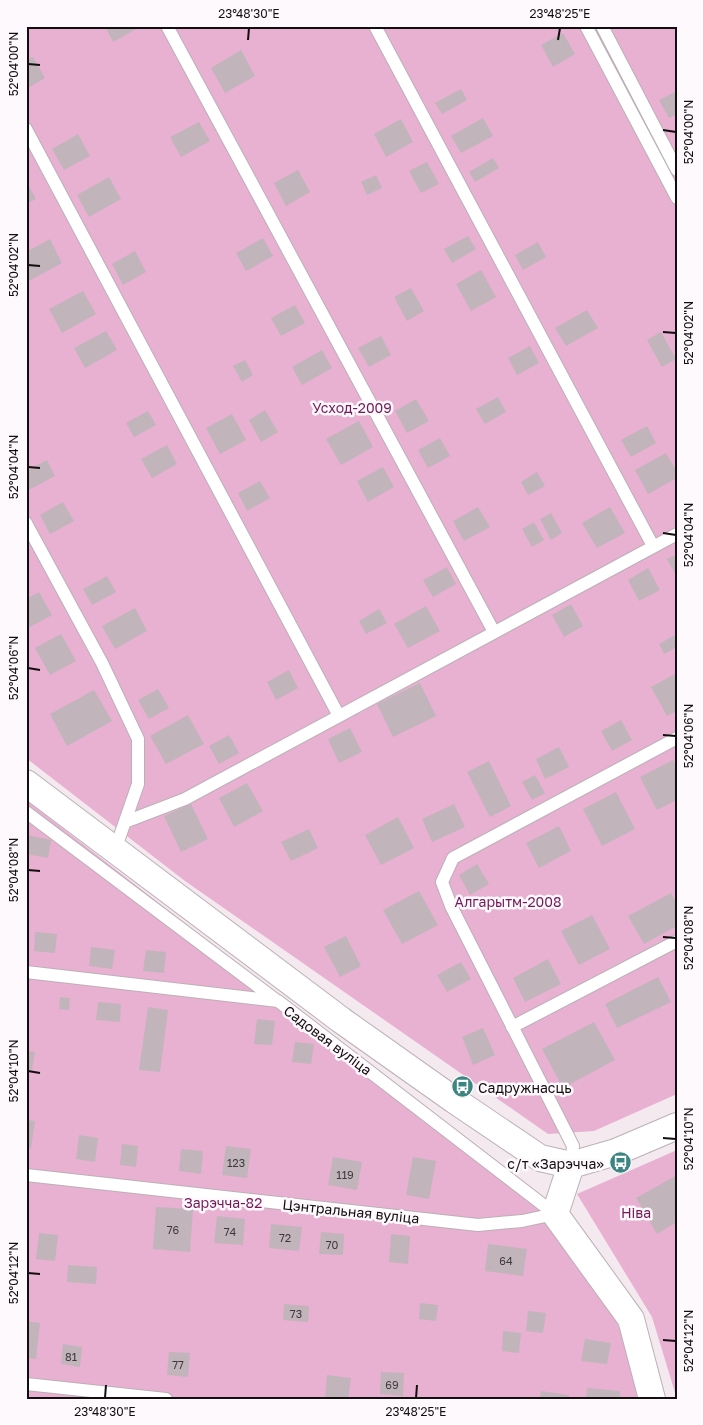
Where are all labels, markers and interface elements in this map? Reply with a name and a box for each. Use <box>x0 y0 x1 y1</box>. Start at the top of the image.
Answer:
text: 23°48'30"E <box>218 6 280 21</box>
text: 23°48'25"E <box>530 6 590 21</box>
text: 52°04'00"N <box>6 32 21 96</box>
text: 52°04'00"N <box>681 100 696 164</box>
text: 52°04'02"N <box>6 233 21 297</box>
text: 52°04'02"N <box>681 301 696 365</box>
park label: Усход-2009 <box>312 399 392 416</box>
text: 52°04'04"N <box>6 435 21 499</box>
text: 52°04'04"N <box>681 503 696 567</box>
text: 52°04'06"N <box>6 636 21 700</box>
text: 52°04'06"N <box>681 704 696 768</box>
text: 52°04'08"N <box>6 838 21 902</box>
park label: Алгарытм-2008 <box>454 893 562 910</box>
text: 52°04'08"N <box>681 906 696 970</box>
street label: Садовая вуліца <box>281 1001 375 1079</box>
text: 52°04'10"N <box>6 1039 21 1103</box>
bus stop icon: Садружнасць <box>450 1075 474 1099</box>
place label: Садружнасць <box>478 1079 572 1096</box>
text: 52°04'10"N <box>681 1107 696 1171</box>
bus stop icon: с/т «Зарэчча» <box>608 1151 632 1175</box>
place label: с/т «Зарэчча» <box>507 1155 604 1172</box>
house number: 123 <box>227 1156 245 1169</box>
house number: 119 <box>336 1168 354 1181</box>
park label: Зарэчча-82 <box>184 1194 262 1211</box>
street label: Цэнтральная вуліца <box>282 1195 420 1227</box>
park label: Ніва <box>621 1204 651 1221</box>
house number: 76 <box>167 1223 180 1236</box>
house number: 74 <box>224 1225 237 1238</box>
house number: 72 <box>279 1231 291 1244</box>
house number: 70 <box>326 1238 339 1251</box>
text: 52°04'12"N <box>6 1242 21 1304</box>
house number: 64 <box>499 1254 513 1267</box>
house number: 73 <box>290 1307 302 1320</box>
text: 52°04'12"N <box>681 1310 696 1372</box>
house number: 81 <box>65 1350 77 1363</box>
house number: 77 <box>172 1358 184 1371</box>
house number: 69 <box>385 1378 399 1391</box>
text: 23°48'30"E <box>74 1404 136 1419</box>
text: 23°48'25"E <box>386 1404 446 1419</box>

